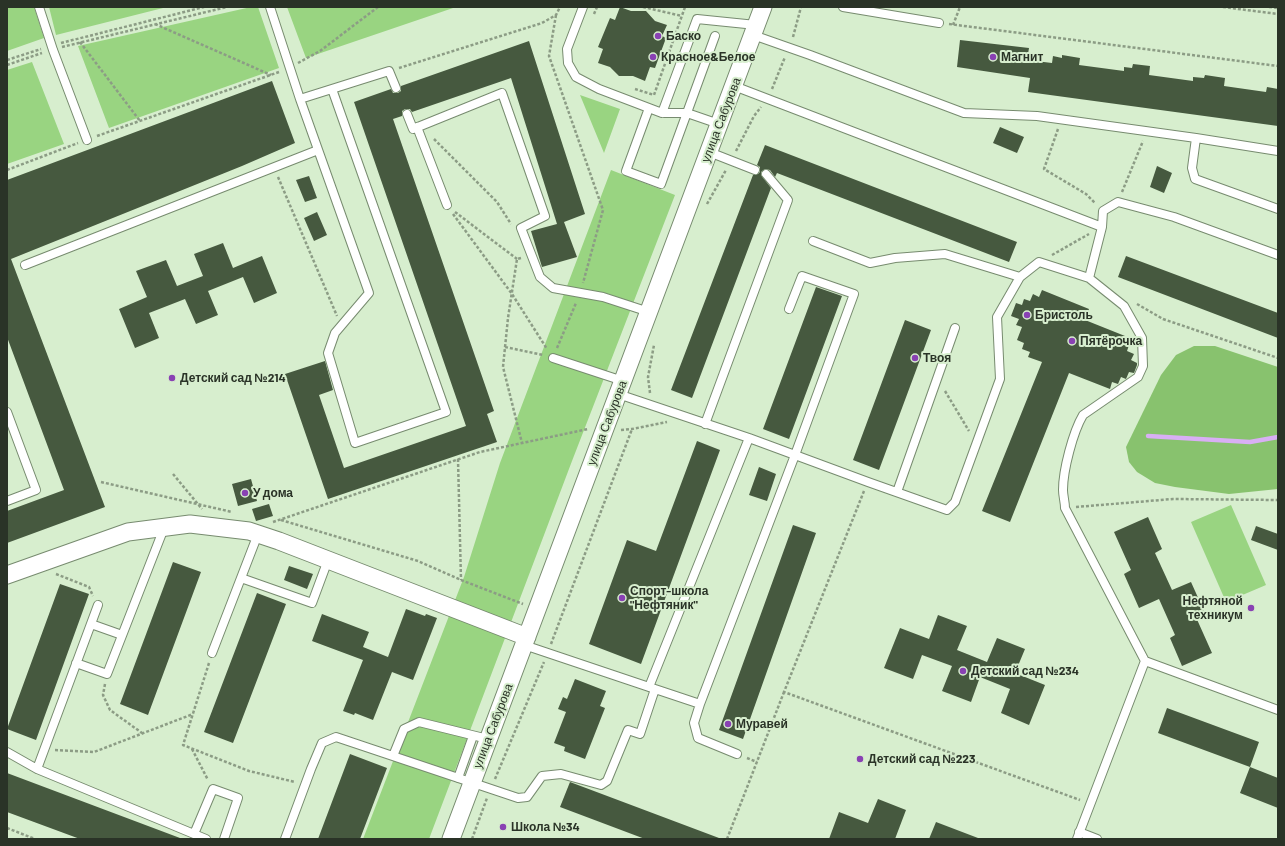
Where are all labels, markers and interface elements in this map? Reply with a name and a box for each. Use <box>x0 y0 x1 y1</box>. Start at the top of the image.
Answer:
place label: Баско <box>666 29 701 43</box>
marker: Баско <box>653 31 663 41</box>
place label: Красное&Белое <box>661 50 755 64</box>
place label: Магнит <box>1001 50 1043 64</box>
marker: Красное&Белое <box>648 52 658 62</box>
marker: Магнит <box>988 52 998 62</box>
street label: улица Сабурова <box>698 76 744 164</box>
place label: Бристоль <box>1035 308 1093 322</box>
marker: Бристоль <box>1022 310 1032 320</box>
place label: Пятёрочка <box>1080 334 1142 348</box>
marker: Пятёрочка <box>1067 336 1077 346</box>
place label: Твоя <box>923 351 951 365</box>
marker: Твоя <box>910 353 920 363</box>
place label: Детский сад №214 <box>180 371 286 385</box>
marker: Детский сад №214 <box>167 373 177 383</box>
street label: улица Сабурова <box>584 379 630 467</box>
place label: У дома <box>253 486 293 500</box>
marker: У дома <box>240 488 250 498</box>
place label: Спорт-школа "Нефтяник" <box>630 584 708 612</box>
marker: Спорт-школа "Нефтяник" <box>617 593 627 603</box>
place label: Нефтяной техникум <box>1182 594 1243 622</box>
marker: Нефтяной техникум <box>1246 603 1256 613</box>
place label: Детский сад №234 <box>971 664 1079 678</box>
marker: Детский сад №234 <box>958 666 968 676</box>
street label: улица Сабурова <box>470 682 516 770</box>
place label: Муравей <box>736 717 788 731</box>
marker: Муравей <box>723 719 733 729</box>
place label: Детский сад №223 <box>868 752 975 766</box>
marker: Детский сад №223 <box>855 754 865 764</box>
place label: Школа №34 <box>511 820 580 834</box>
marker: Школа №34 <box>498 822 508 832</box>

